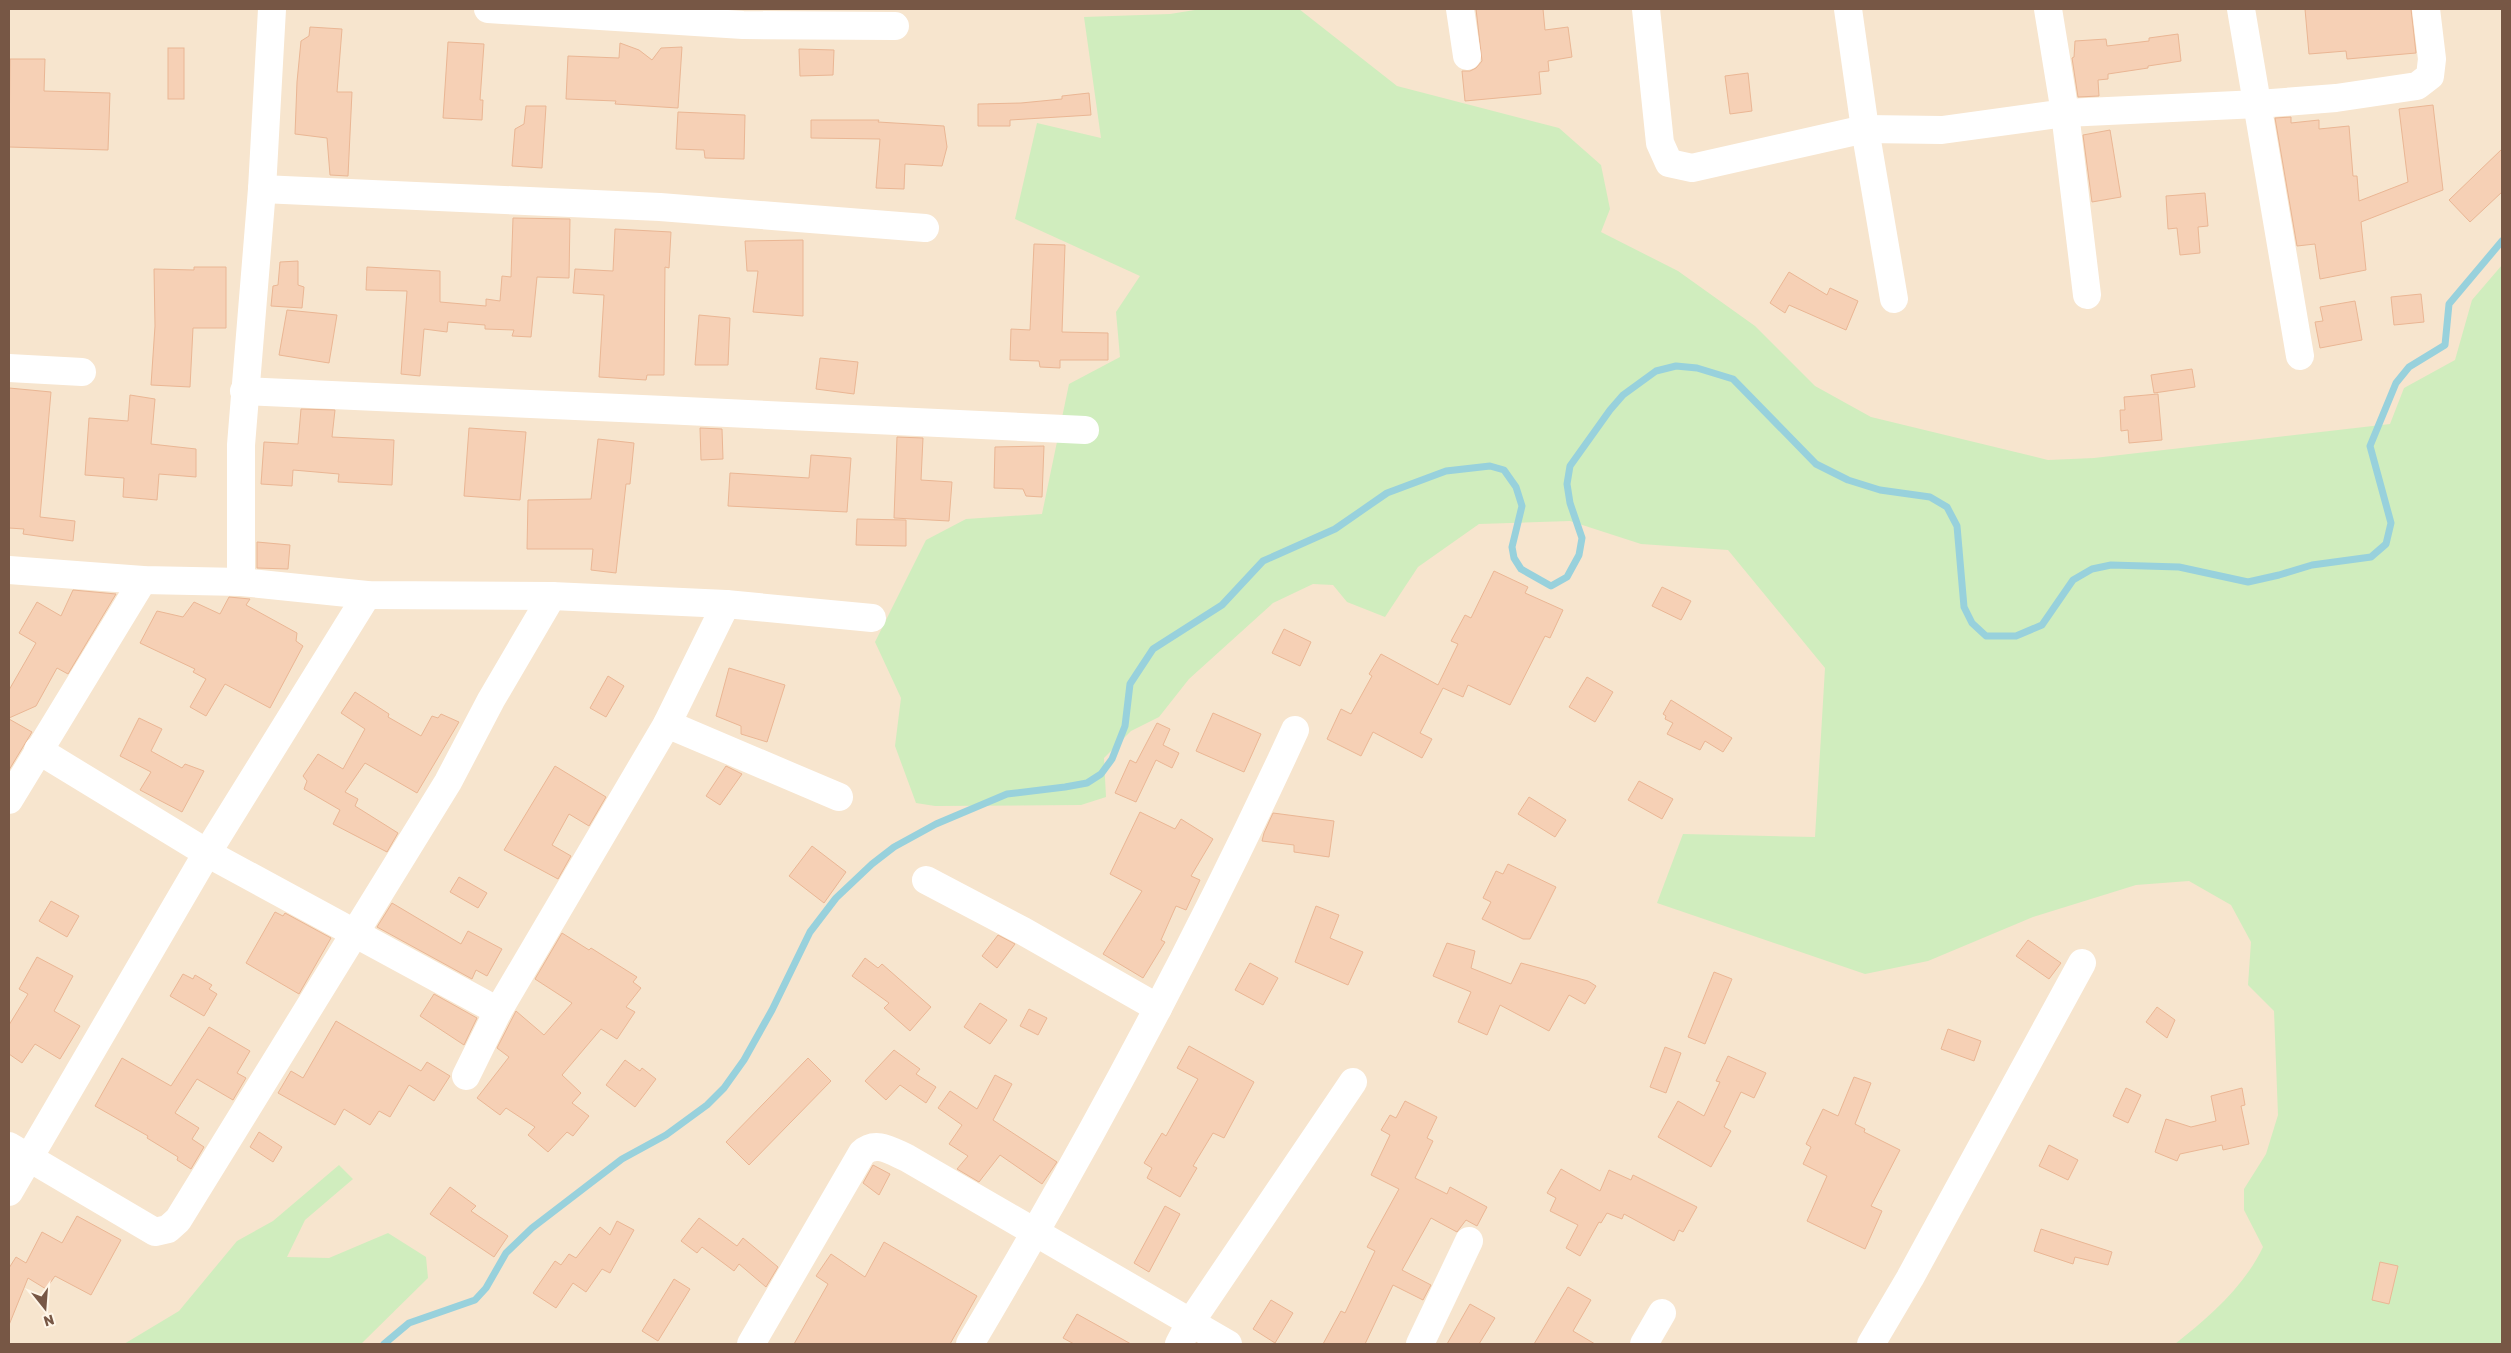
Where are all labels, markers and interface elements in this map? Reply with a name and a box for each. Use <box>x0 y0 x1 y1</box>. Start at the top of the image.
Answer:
north arrow <box>20 1283 70 1333</box>
text: N <box>41 1310 56 1330</box>

